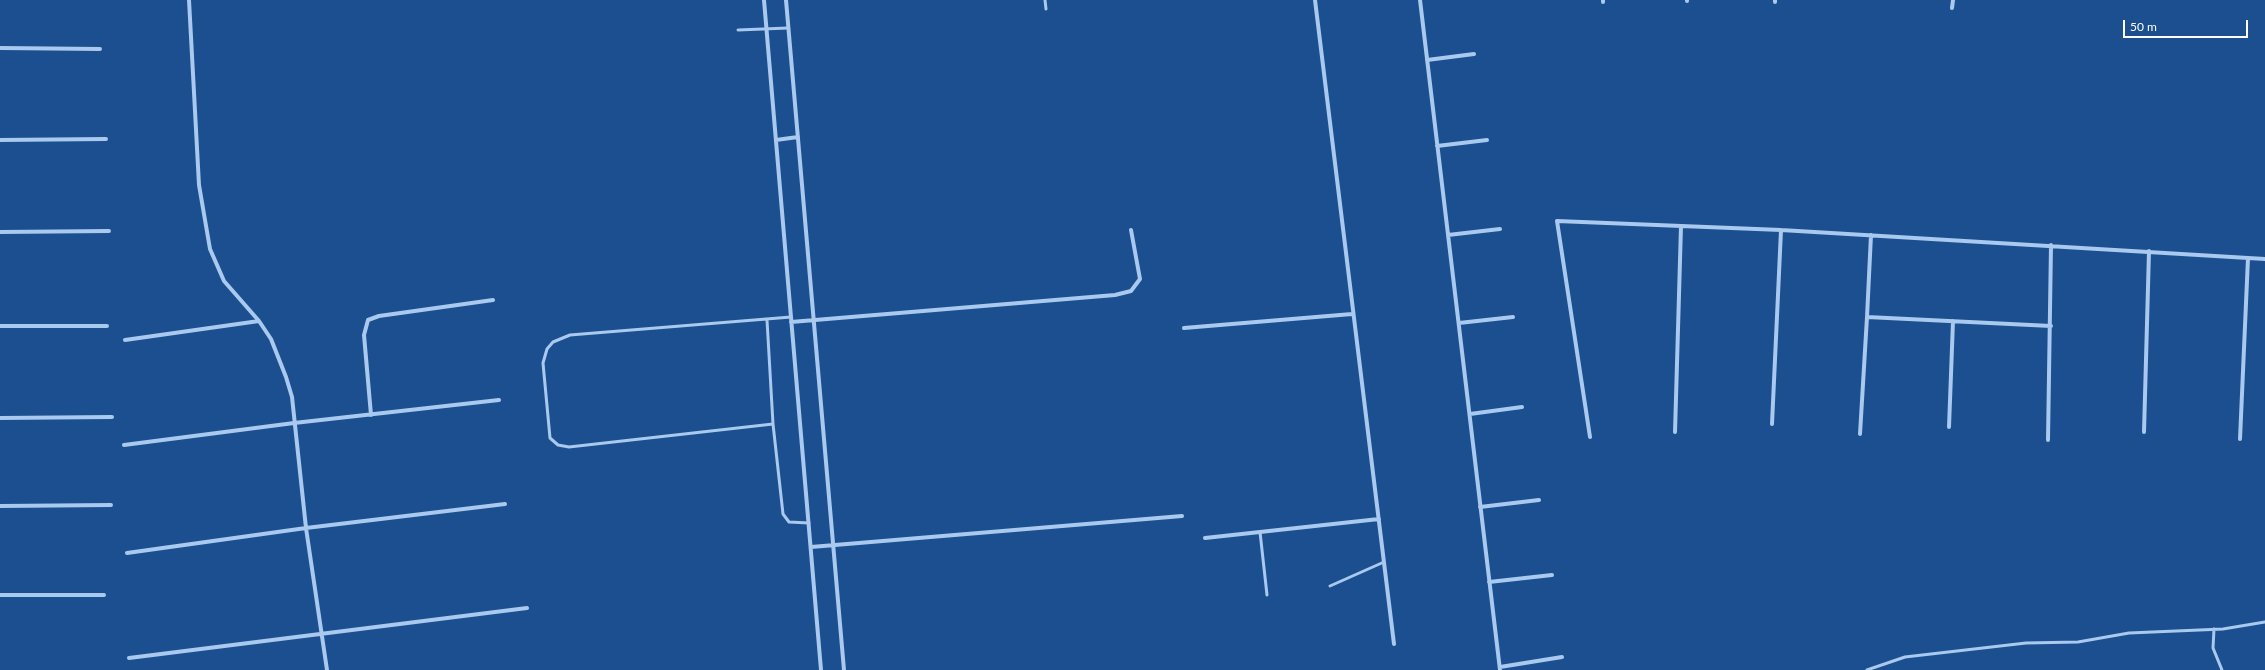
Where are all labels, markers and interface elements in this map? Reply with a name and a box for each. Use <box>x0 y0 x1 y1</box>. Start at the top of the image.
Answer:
scale bar <box>2125 12 2250 38</box>
text: 50 m <box>2130 19 2157 34</box>

